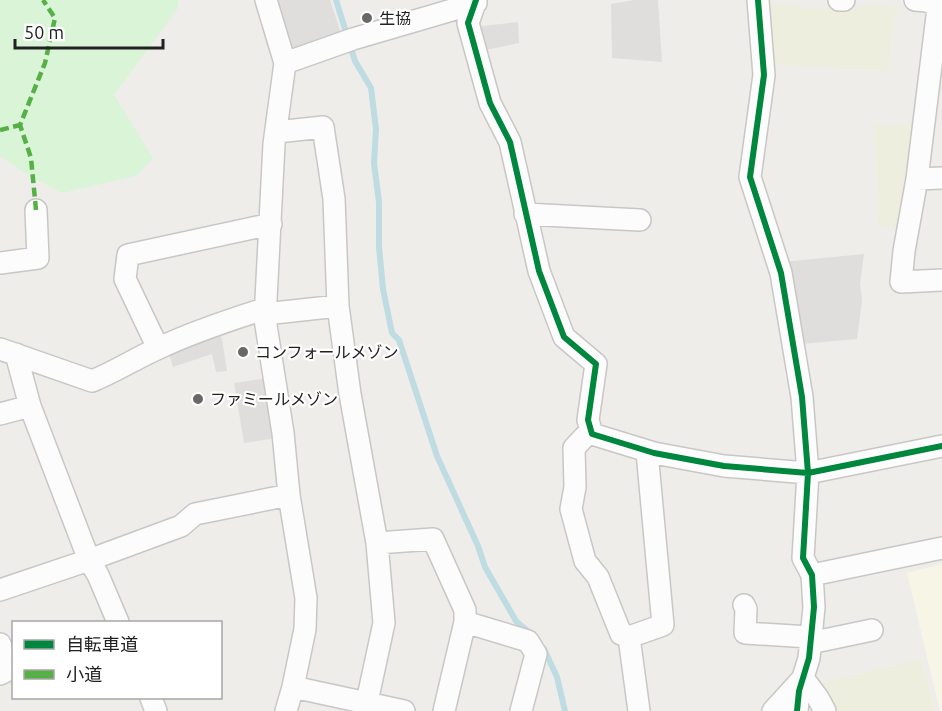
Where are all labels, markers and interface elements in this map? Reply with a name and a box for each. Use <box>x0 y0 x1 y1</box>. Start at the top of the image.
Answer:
place label: 生協 <box>379 9 411 27</box>
marker: 生協 <box>360 11 374 25</box>
scale bar <box>15 12 164 50</box>
text: 50 m <box>24 22 64 42</box>
place label: コンフォールメゾン <box>255 343 399 361</box>
marker: コンフォールメゾン <box>236 345 250 359</box>
place label: ファミールメゾン <box>210 390 338 408</box>
marker: ファミールメゾン <box>191 392 205 406</box>
legend <box>12 621 222 699</box>
text: 自転車道 <box>66 634 138 654</box>
text: 小道 <box>66 664 102 684</box>

